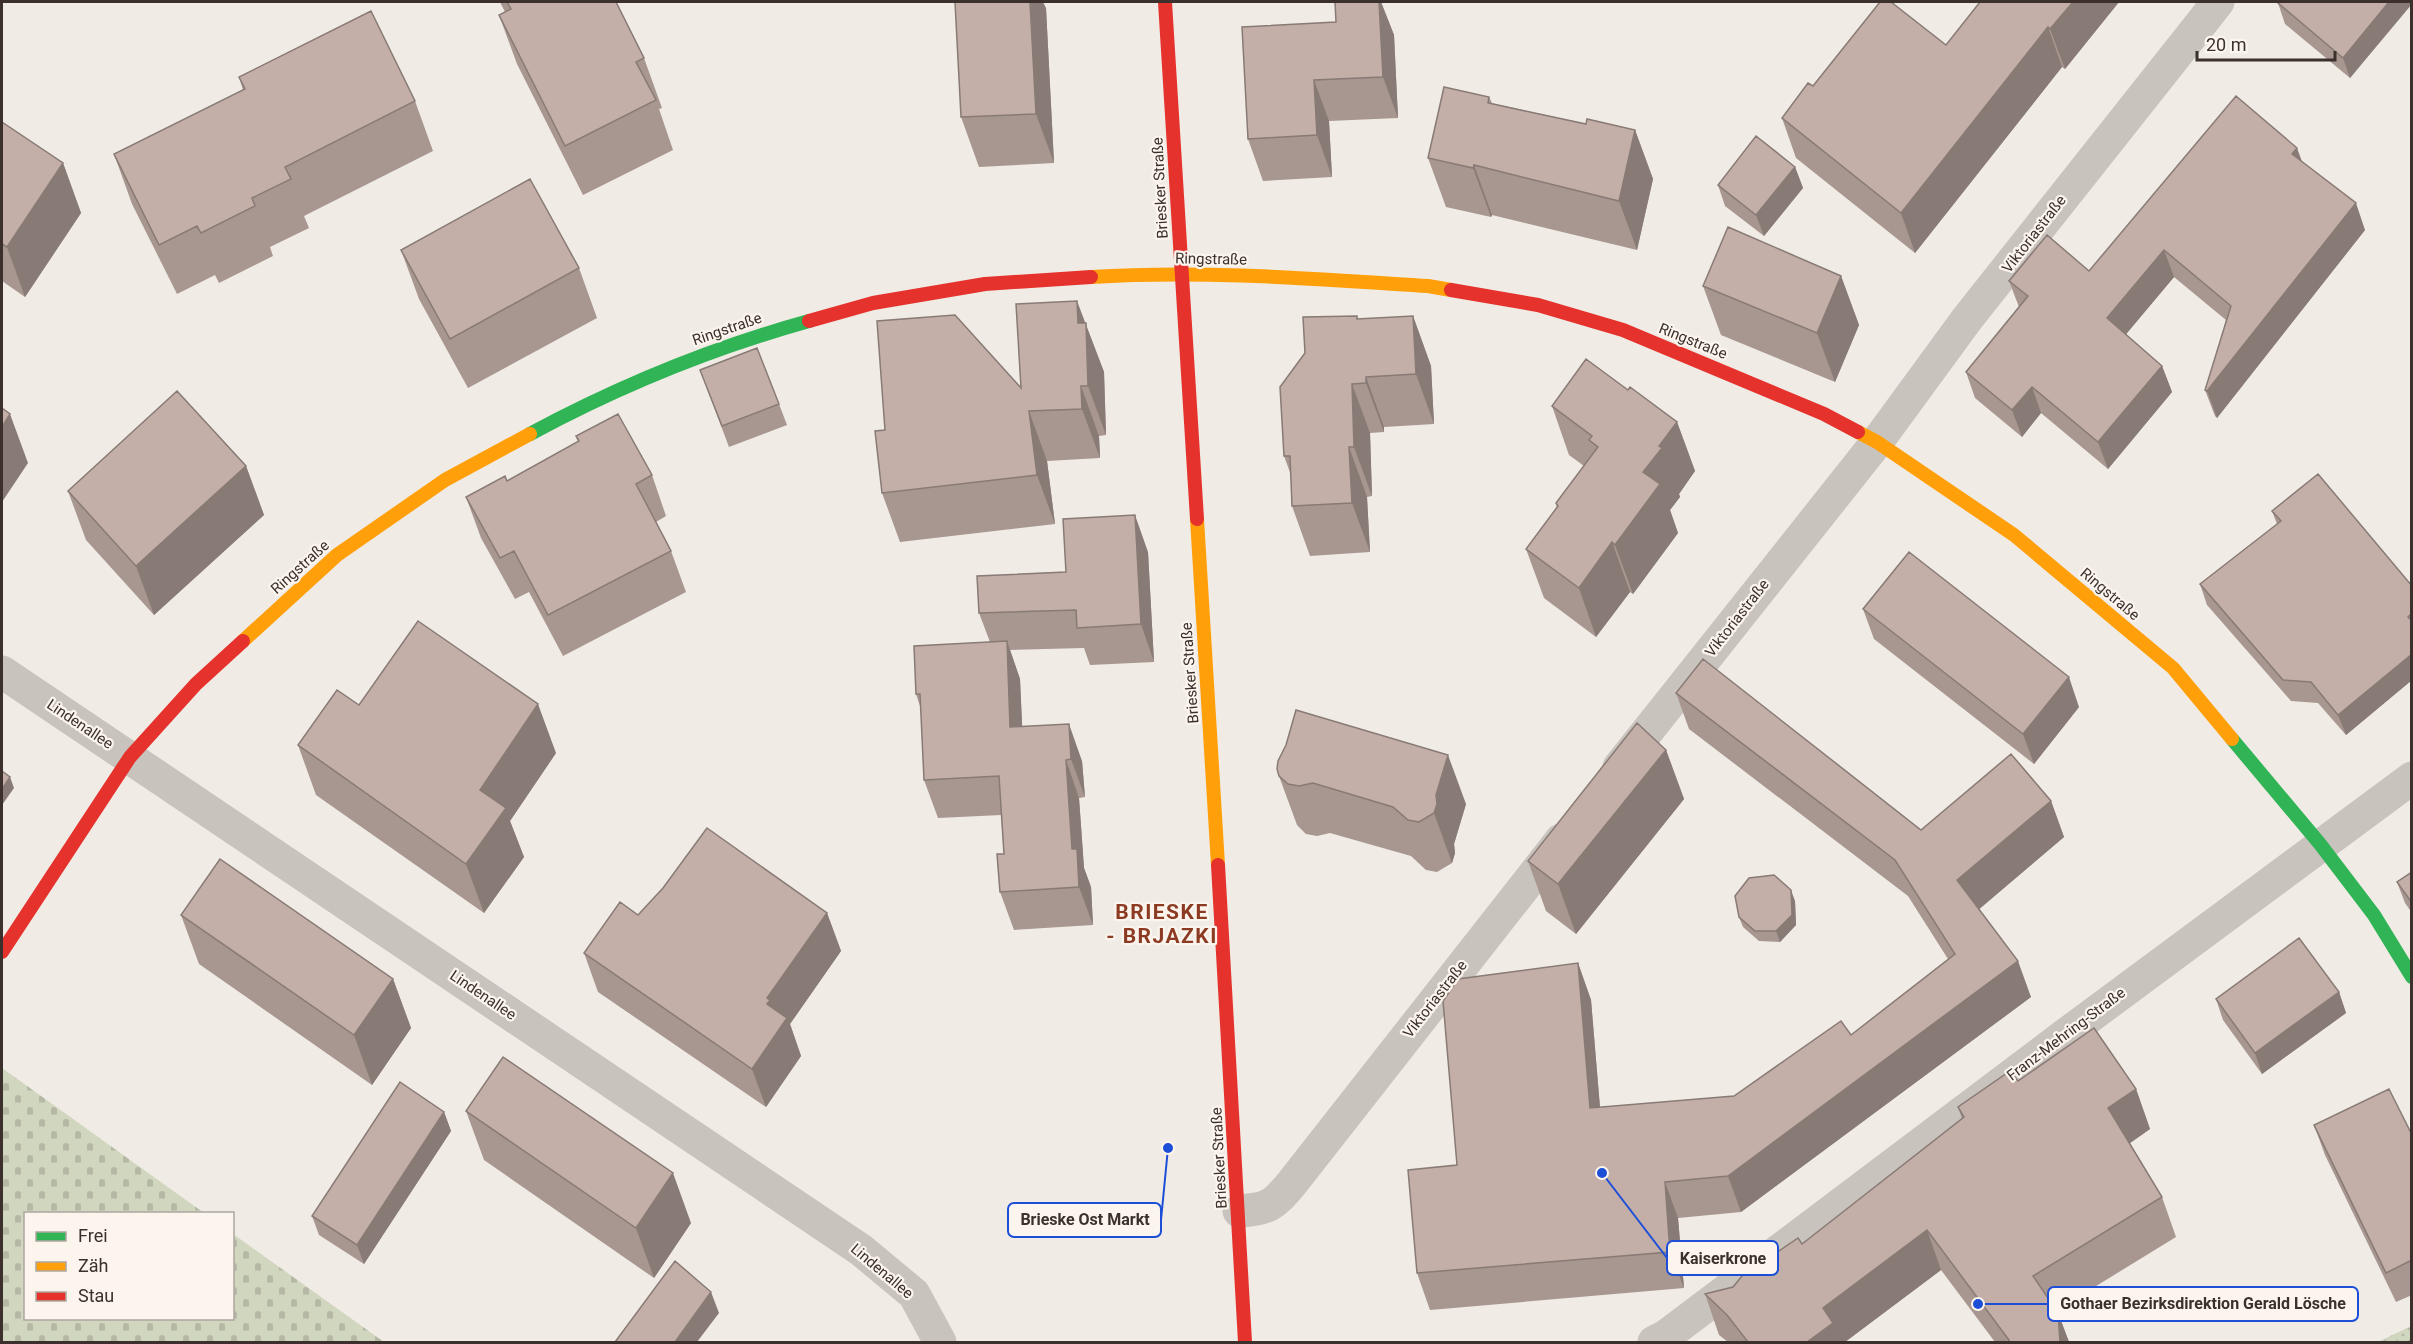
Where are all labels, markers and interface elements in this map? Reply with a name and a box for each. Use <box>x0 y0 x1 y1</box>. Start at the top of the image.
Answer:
scale bar <box>2197 24 2335 62</box>
text: 20 m <box>2206 34 2246 55</box>
street label: Briesker Straße <box>1148 137 1172 239</box>
street label: Viktoriastraße <box>1998 192 2070 276</box>
street label: Ringstraße <box>1175 249 1247 269</box>
street label: Ringstraße <box>690 309 764 349</box>
street label: Ringstraße <box>1656 319 1730 363</box>
street label: Ringstraße <box>267 536 333 598</box>
street label: Ringstraße <box>2077 564 2143 624</box>
street label: Viktoriastraße <box>1701 576 1773 660</box>
street label: Briesker Straße <box>1177 622 1203 724</box>
street label: Lindenallee <box>43 695 117 753</box>
district label: BRIESKE - BRJAZKI <box>1106 900 1218 948</box>
street label: Viktoriastraße <box>1399 957 1471 1041</box>
street label: Lindenallee <box>446 966 520 1024</box>
street label: Franz-Mehring-Straße <box>2003 984 2129 1084</box>
street label: Briesker Straße <box>1207 1107 1231 1209</box>
callout: Brieske Ost Markt <box>1008 1203 1161 1237</box>
text: Brieske Ost Markt <box>1020 1210 1150 1229</box>
legend <box>24 1212 234 1320</box>
text: Frei <box>78 1225 108 1246</box>
street label: Lindenallee <box>847 1240 917 1302</box>
callout: Kaiserkrone <box>1667 1241 1778 1275</box>
text: Kaiserkrone <box>1680 1249 1767 1268</box>
text: Zäh <box>78 1255 109 1276</box>
text: Stau <box>78 1285 114 1306</box>
callout: Gothaer Bezirksdirektion Gerald Lösche <box>2048 1287 2358 1321</box>
text: Gothaer Bezirksdirektion Gerald Lösche <box>2060 1294 2346 1313</box>

